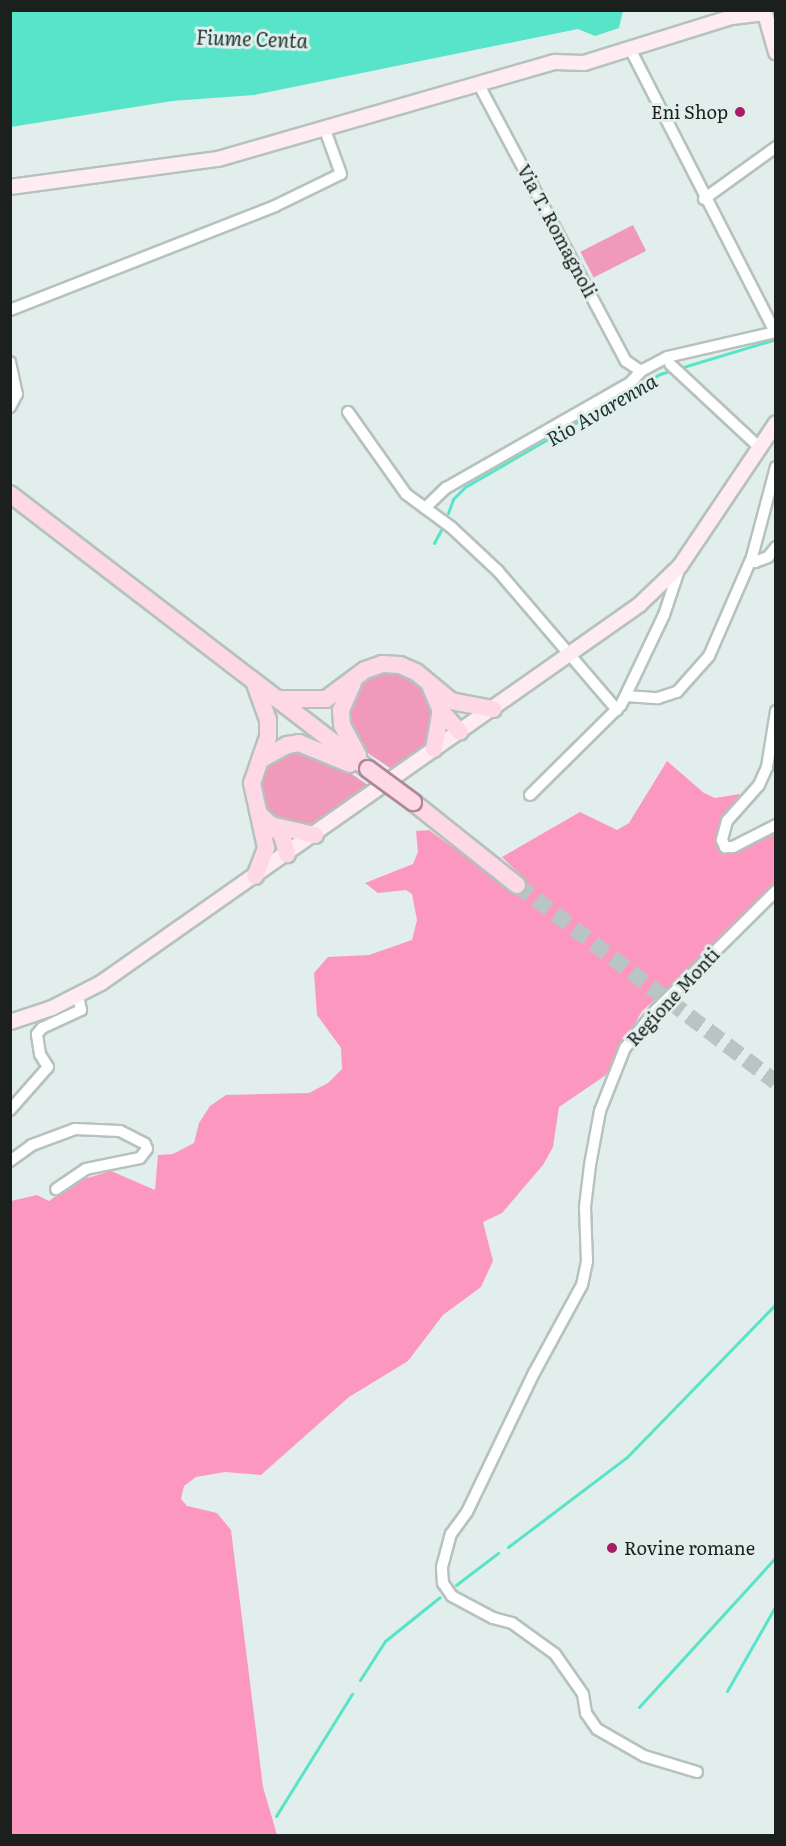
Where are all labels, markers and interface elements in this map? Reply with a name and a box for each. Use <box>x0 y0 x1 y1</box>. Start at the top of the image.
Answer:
water label: Fiume Centa <box>195 24 309 52</box>
place label: Eni Shop <box>651 101 728 123</box>
marker: Eni Shop <box>733 105 747 119</box>
street label: Via T. Romagnoli <box>513 161 601 301</box>
water label: Rio Avarenna <box>541 368 661 450</box>
street label: Regione Monti <box>622 944 724 1050</box>
place label: Rovine romane <box>624 1537 755 1559</box>
marker: Rovine romane <box>605 1541 619 1555</box>

